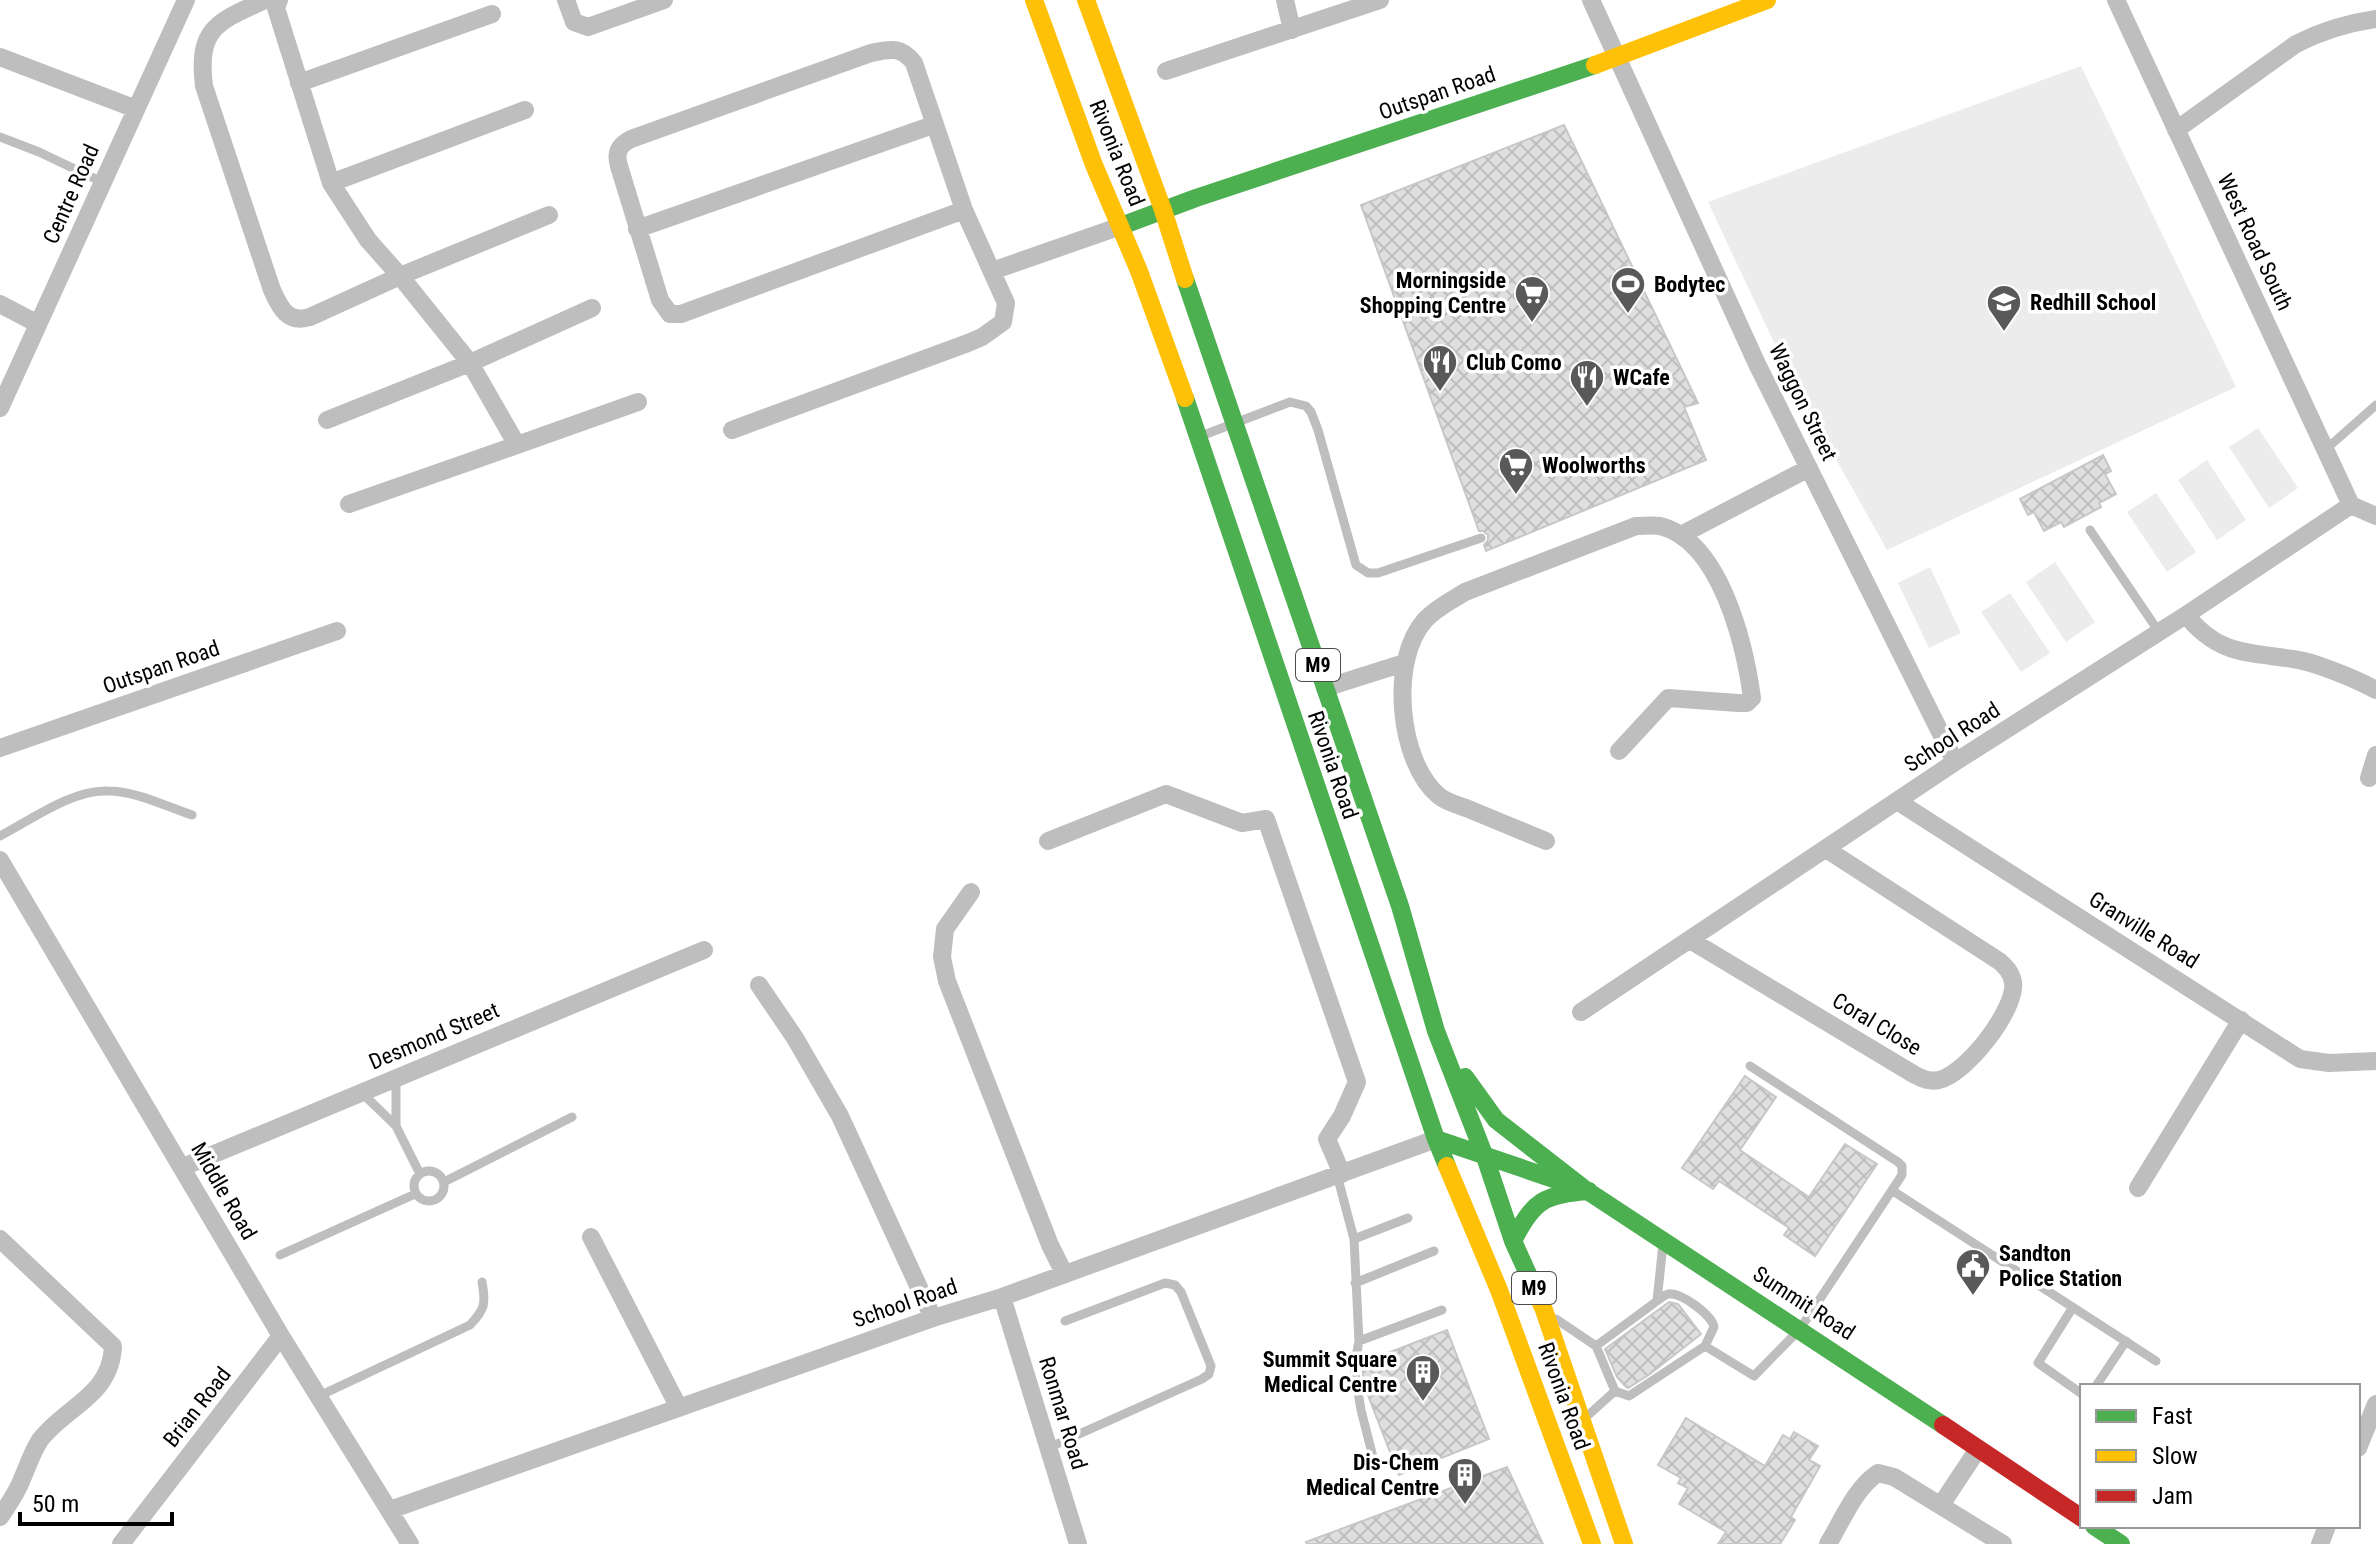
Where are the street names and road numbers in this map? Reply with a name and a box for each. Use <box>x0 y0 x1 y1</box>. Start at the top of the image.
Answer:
street label: Outspan Road <box>1375 61 1499 125</box>
street label: Rivonia Road <box>1084 96 1150 210</box>
street label: Centre Road <box>38 141 104 247</box>
street label: West Road South <box>2212 170 2298 314</box>
street label: Waggon Street <box>1764 339 1842 465</box>
street label: Outspan Road <box>99 635 223 699</box>
road number: M9 <box>1296 649 1340 681</box>
street label: School Road <box>1900 697 2004 777</box>
street label: Rivonia Road <box>1303 708 1363 822</box>
street label: Granville Road <box>2085 886 2203 974</box>
street label: Coral Close <box>1828 988 1926 1060</box>
street label: Desmond Street <box>365 997 503 1075</box>
street label: Middle Road <box>186 1138 262 1244</box>
street label: Summit Road <box>1749 1261 1859 1345</box>
road number: M9 <box>1512 1272 1556 1304</box>
street label: School Road <box>850 1274 960 1332</box>
street label: Rivonia Road <box>1533 1339 1595 1453</box>
street label: Ronmar Road <box>1034 1354 1092 1472</box>
street label: Brian Road <box>158 1362 236 1452</box>

